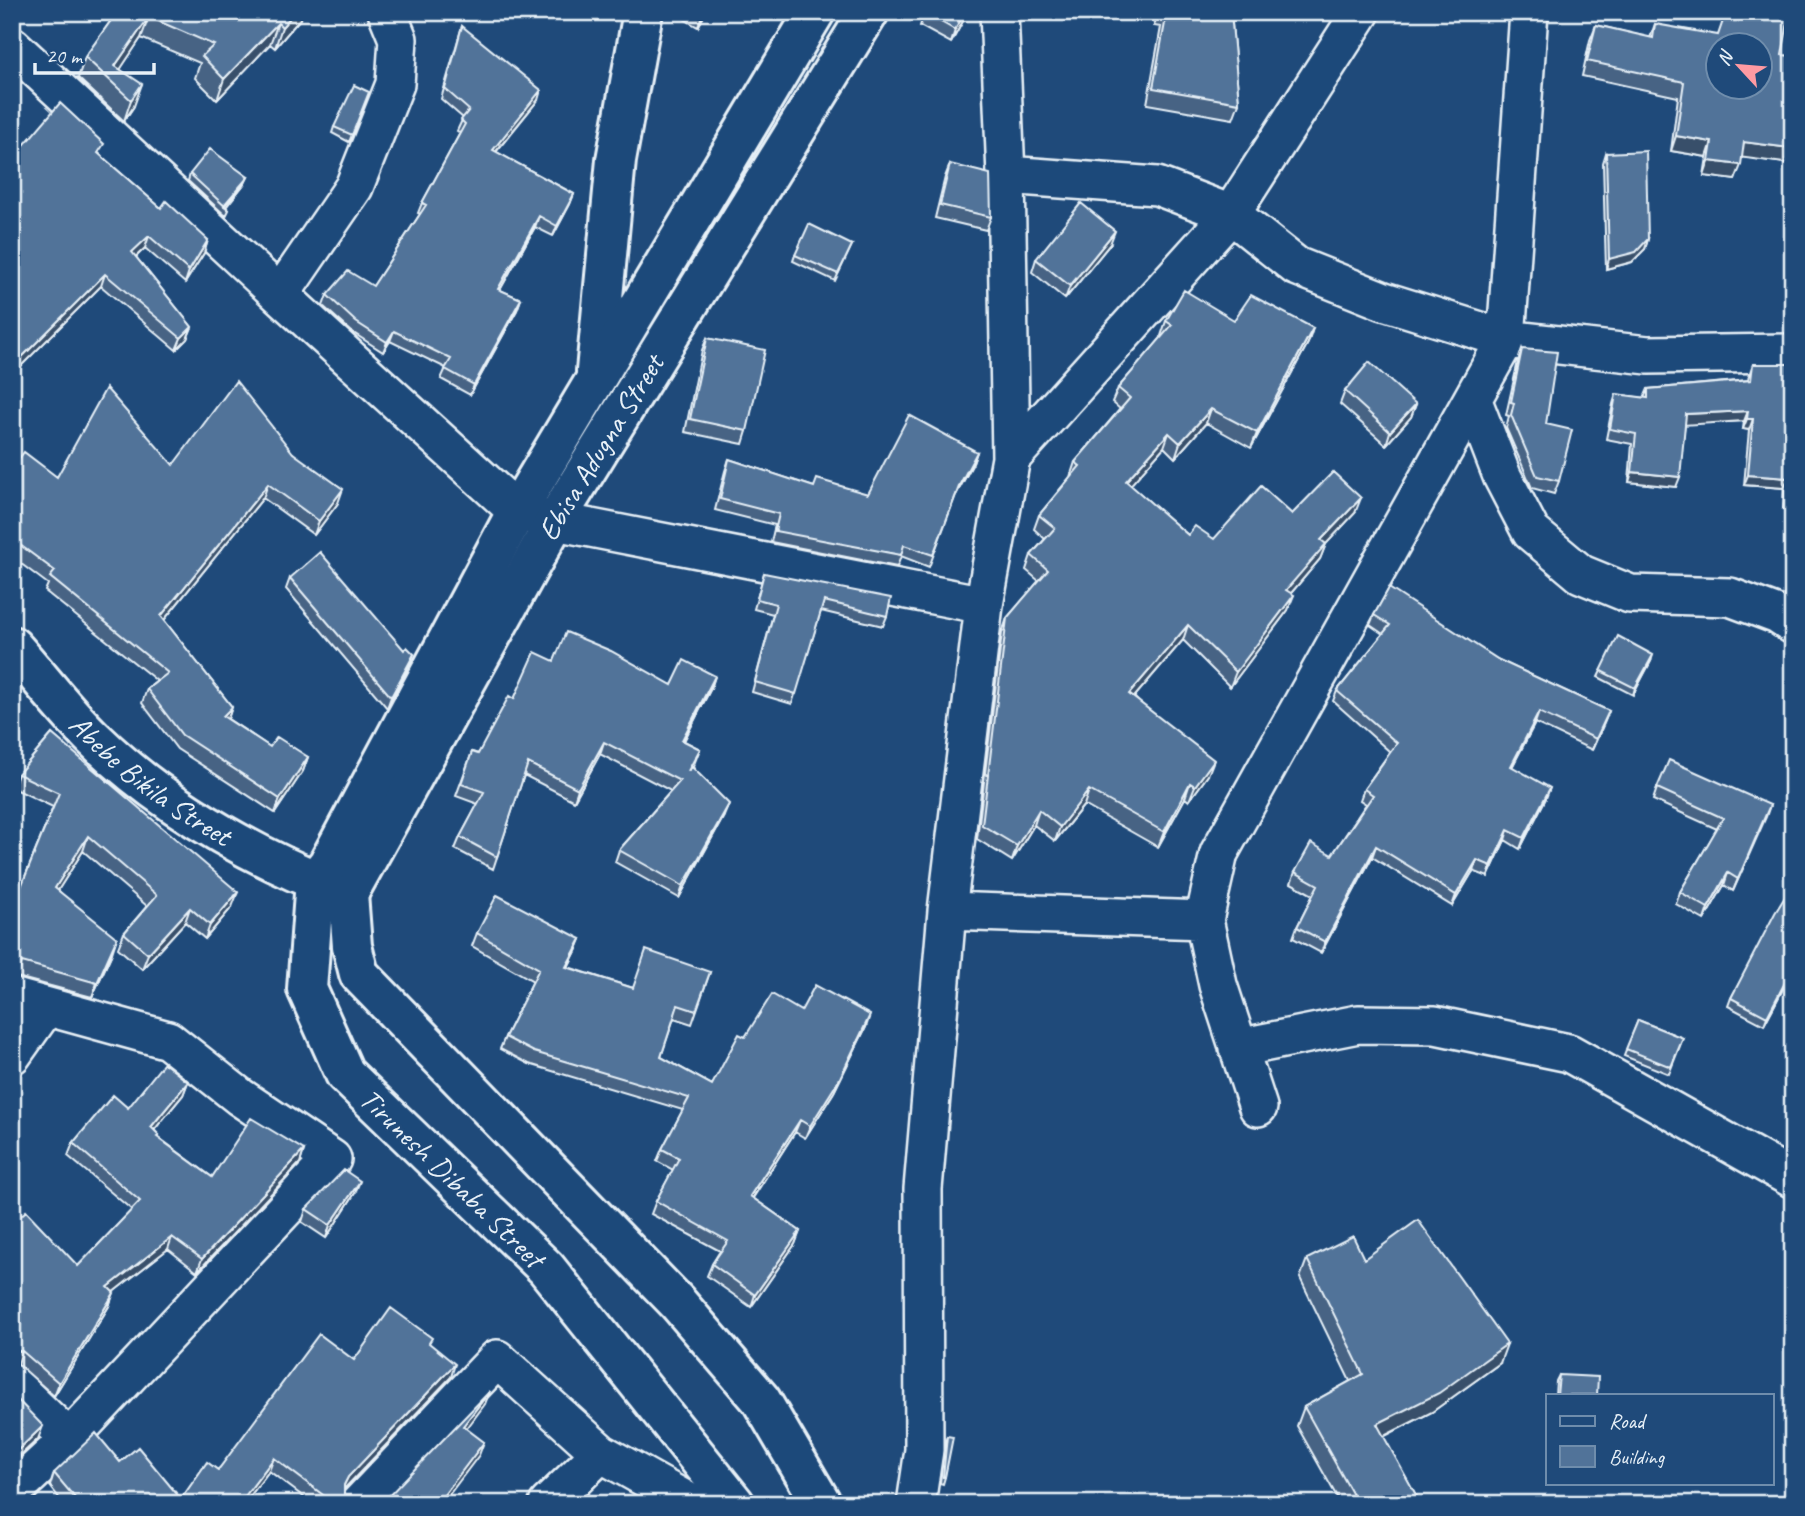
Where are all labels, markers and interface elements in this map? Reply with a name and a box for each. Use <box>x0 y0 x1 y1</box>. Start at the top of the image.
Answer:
scale bar <box>35 32 154 76</box>
north arrow <box>1703 32 1773 102</box>
text: 20 m <box>46 43 84 69</box>
text: N <box>1711 46 1739 70</box>
street label: Ebisa Adugna Street <box>529 345 674 547</box>
street label: Abebe Bikila Street <box>61 706 241 856</box>
street label: Tirunesh Dibaba Street <box>352 1080 555 1279</box>
legend <box>1546 1394 1773 1484</box>
text: Road <box>1609 1408 1648 1434</box>
text: Building <box>1609 1444 1666 1470</box>

